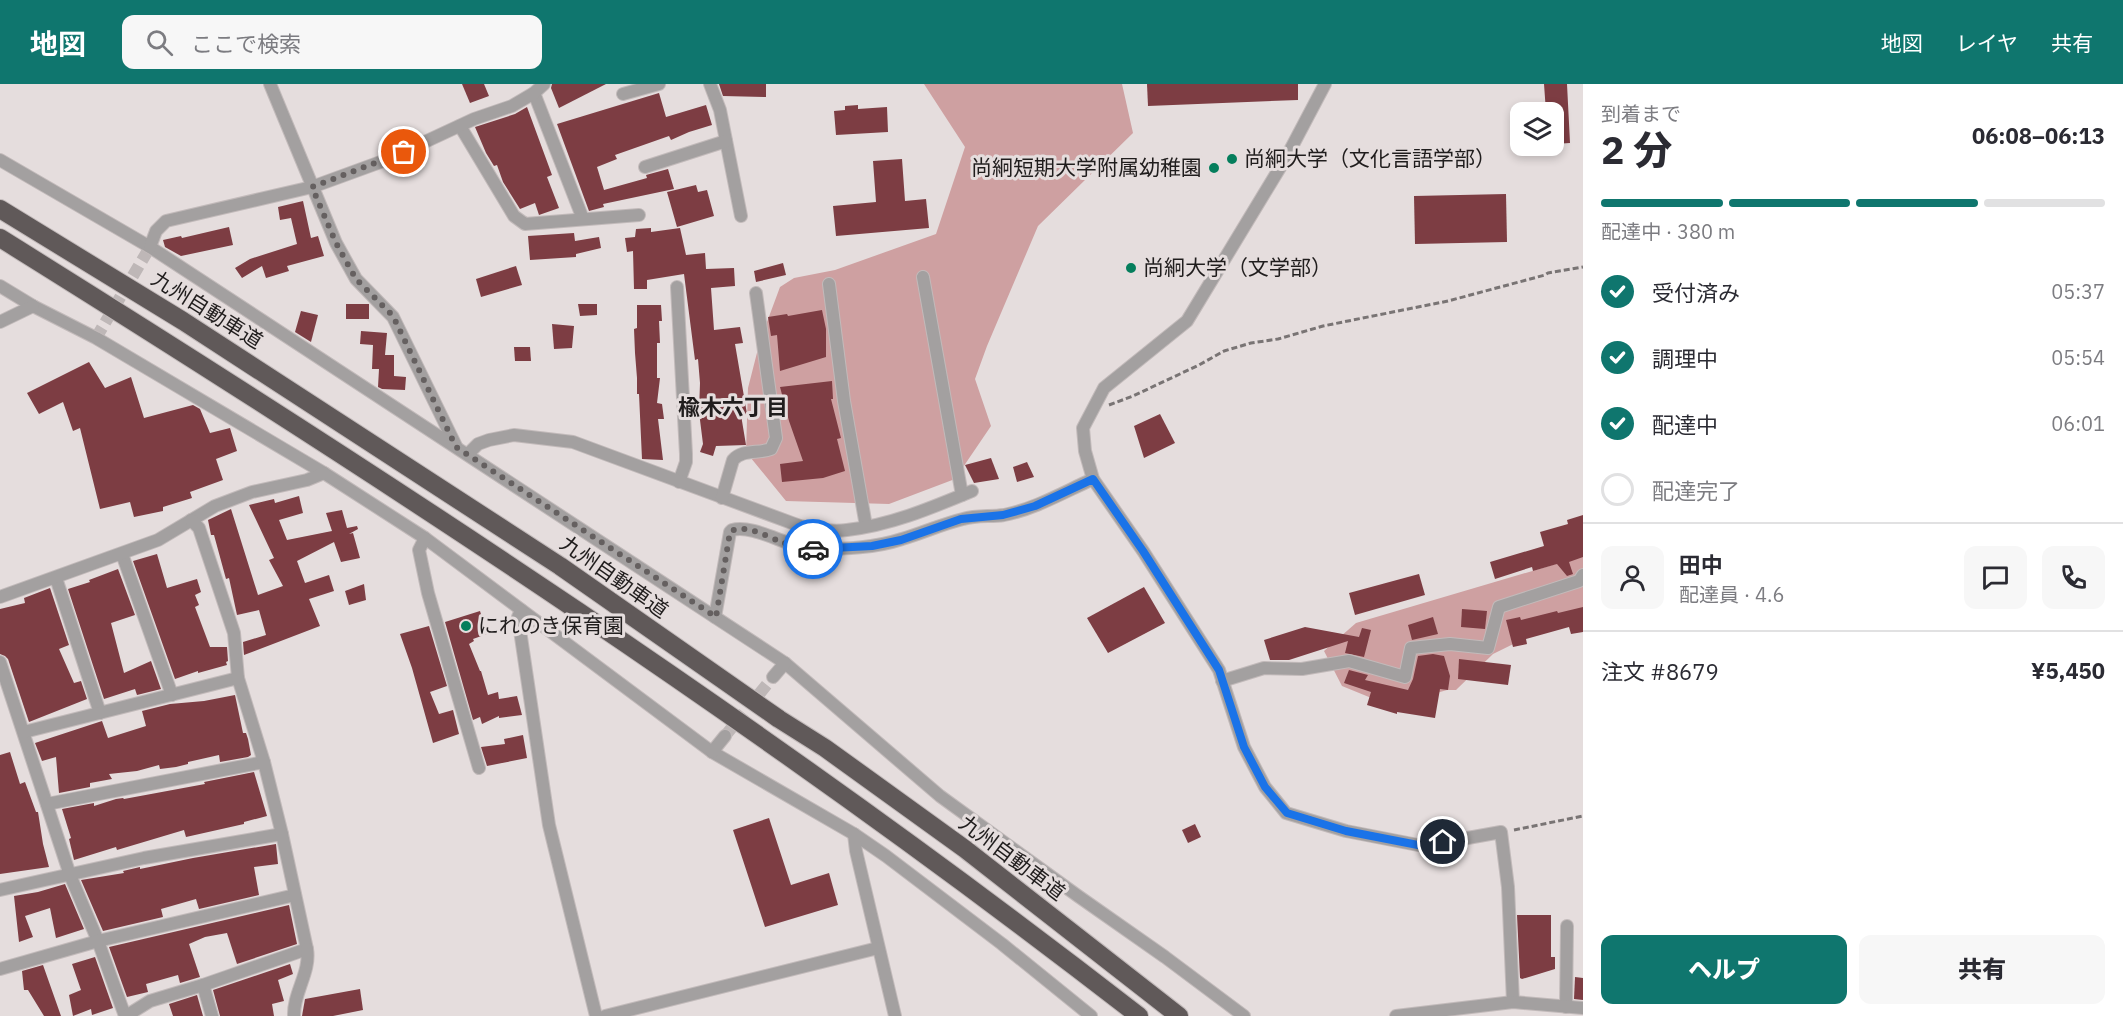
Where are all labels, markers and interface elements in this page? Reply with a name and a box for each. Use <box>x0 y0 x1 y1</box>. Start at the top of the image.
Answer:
search box <box>122 15 542 69</box>
text: 地図 <box>30 25 86 62</box>
icon: search <box>143 26 176 59</box>
text: ここで検索 <box>191 29 301 58</box>
text: 地図 <box>1881 29 1923 57</box>
text: レイヤ <box>1956 29 2018 57</box>
text: 共有 <box>2051 29 2093 57</box>
text: 到着まで <box>1601 100 1681 127</box>
map controls <box>1510 102 1564 156</box>
button: layers <box>1510 102 1564 156</box>
text: 06:08–06:13 <box>1972 121 2105 150</box>
text: 2 分 <box>1601 124 1673 175</box>
pin <box>378 126 429 177</box>
icon: bag <box>387 135 420 168</box>
place label: 尚絅大学（文化言語学部） <box>1244 144 1496 172</box>
marker: 尚絅大学（文化言語学部） <box>1225 152 1239 166</box>
place label: 尚絅短期大学附属幼稚園 <box>971 153 1202 181</box>
marker: 尚絅短期大学附属幼稚園 <box>1207 161 1221 175</box>
text: 配達中 · 380 m <box>1601 218 1735 245</box>
place label: 尚絅大学（文学部） <box>1143 253 1332 281</box>
marker: 尚絅大学（文学部） <box>1124 261 1138 275</box>
street label: 九州自動車道 <box>147 264 268 354</box>
icon: check <box>1601 275 1634 308</box>
text: 受付済み <box>1652 278 1740 307</box>
text: 05:37 <box>2051 278 2105 305</box>
icon: check <box>1601 341 1634 374</box>
text: 調理中 <box>1652 344 1718 373</box>
text: 05:54 <box>2051 344 2105 371</box>
district label: 楡木六丁目 <box>678 392 788 421</box>
icon: check <box>1601 407 1634 440</box>
text: 配達中 <box>1652 410 1718 439</box>
text: 06:01 <box>2051 410 2105 437</box>
text: 配達完了 <box>1652 476 1740 505</box>
courier <box>783 519 843 579</box>
street label: 九州自動車道 <box>555 529 674 624</box>
icon: car <box>797 533 830 566</box>
button: person <box>1601 546 1664 609</box>
button: chat <box>1964 546 2027 609</box>
button: phone <box>2042 546 2105 609</box>
text: 田中 <box>1679 550 1723 579</box>
text: 配達員 · 4.6 <box>1679 581 1784 608</box>
place label: にれのき保育園 <box>478 611 624 639</box>
marker: にれのき保育園 <box>459 619 473 633</box>
text: ¥5,450 <box>2031 656 2105 685</box>
text: 注文 #8679 <box>1601 657 1719 686</box>
street label: 九州自動車道 <box>954 808 1071 906</box>
pin <box>1417 816 1468 867</box>
icon: home <box>1426 825 1459 858</box>
button: ヘルプ <box>1601 935 1847 1004</box>
button: 共有 <box>1859 935 2105 1004</box>

